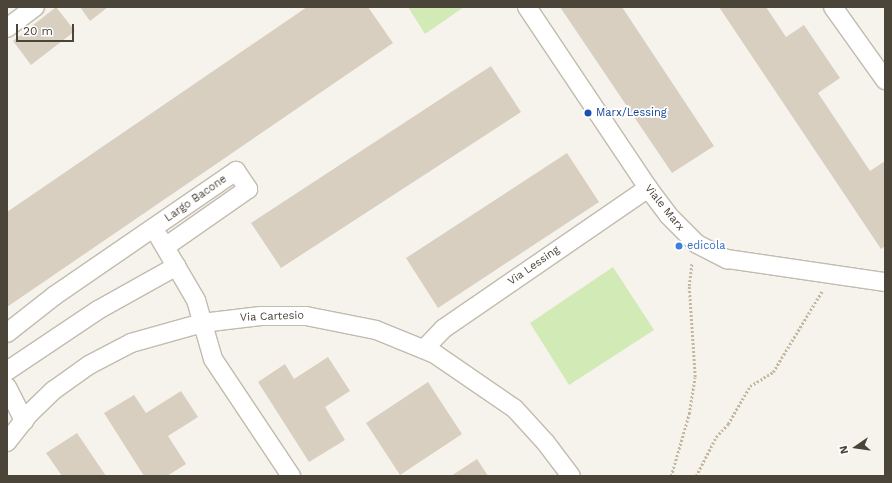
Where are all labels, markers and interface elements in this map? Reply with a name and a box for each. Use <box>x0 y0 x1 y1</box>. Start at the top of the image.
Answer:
scale bar <box>18 16 76 42</box>
text: 20 m <box>23 24 53 38</box>
place label: Marx/Lessing <box>596 106 667 120</box>
marker: Marx/Lessing <box>583 108 593 118</box>
street label: Largo Bacone <box>163 173 229 225</box>
street label: Viale Marx <box>641 182 687 234</box>
place label: edicola <box>687 239 726 253</box>
marker: edicola <box>674 241 684 251</box>
street label: Via Lessing <box>506 243 562 289</box>
street label: Via Cartesio <box>240 309 304 325</box>
north arrow <box>836 427 876 467</box>
text: N <box>837 444 851 455</box>

